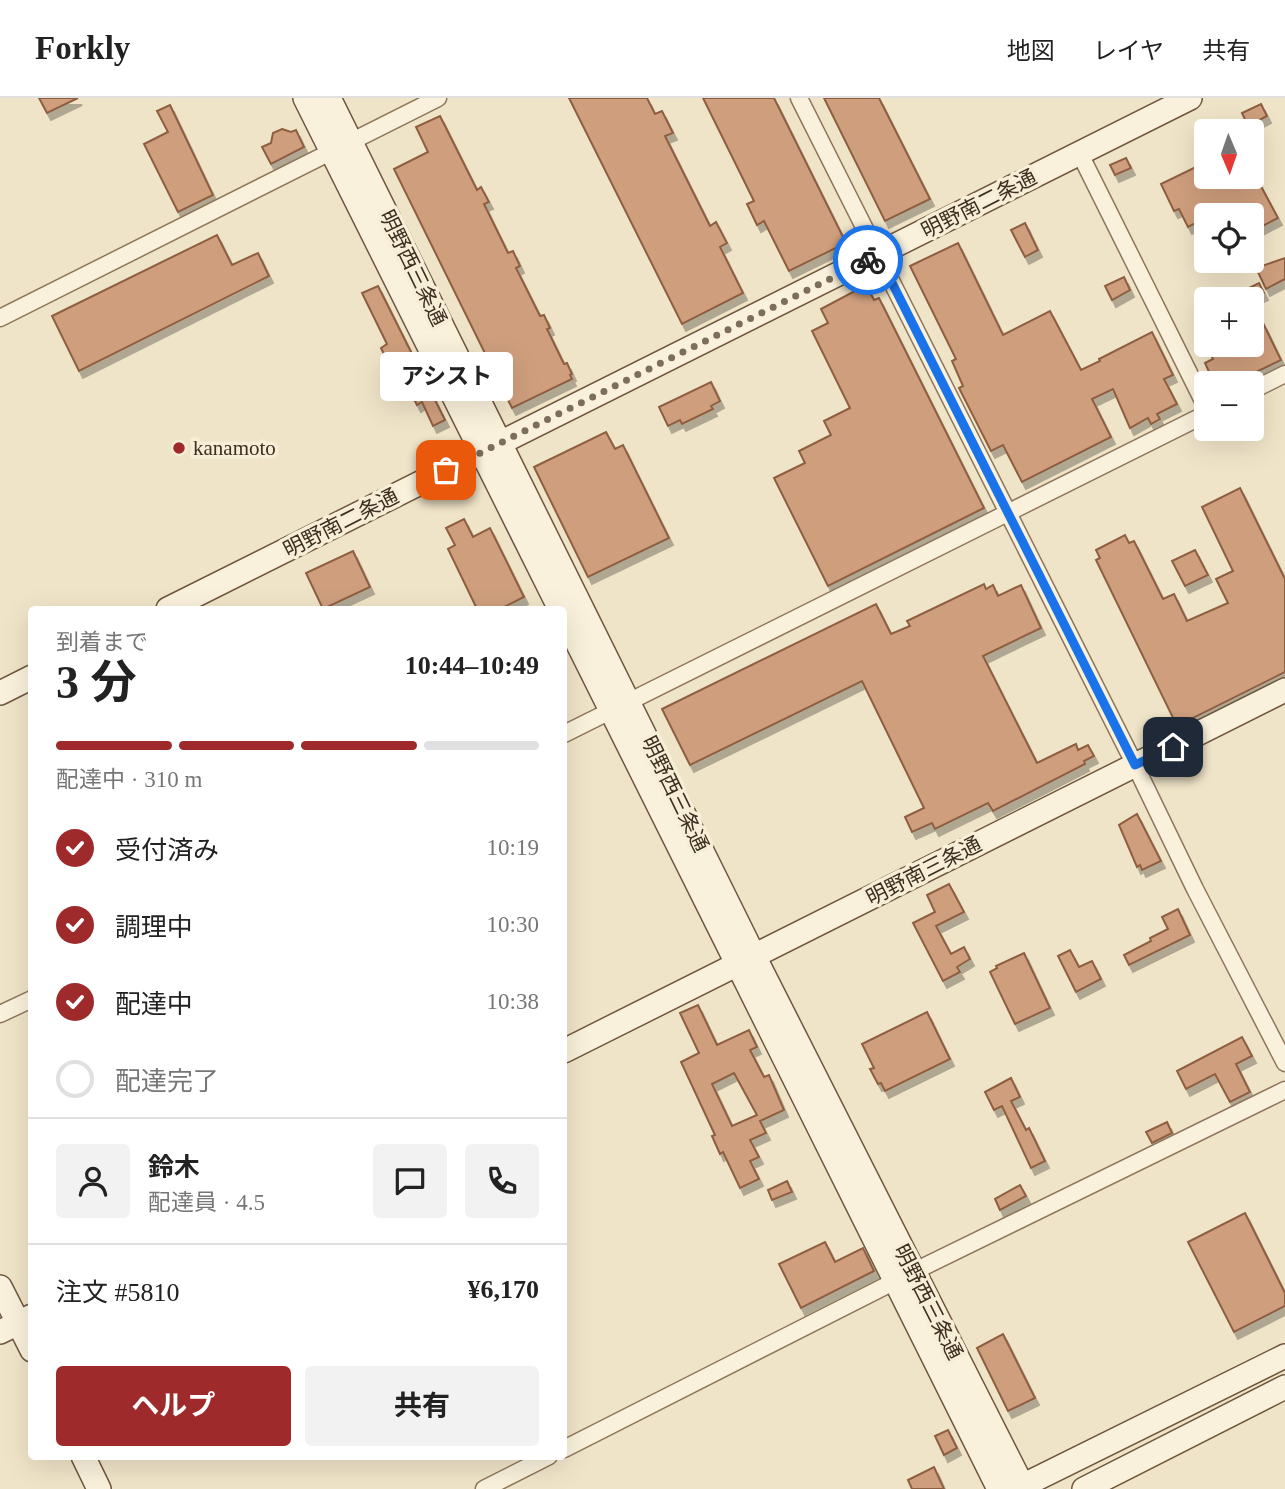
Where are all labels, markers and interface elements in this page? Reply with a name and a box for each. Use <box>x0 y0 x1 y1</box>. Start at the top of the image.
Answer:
text: Forkly <box>35 30 130 66</box>
text: 地図 <box>1007 38 1055 64</box>
text: レイヤ <box>1093 38 1164 64</box>
text: 共有 <box>1202 38 1250 64</box>
north arrow <box>1194 119 1264 189</box>
map controls <box>1194 119 1264 441</box>
street label: 明野南二条通 <box>917 165 1041 243</box>
button: locate <box>1194 203 1264 273</box>
street label: 明野西三条通 <box>375 206 451 330</box>
courier <box>833 225 903 295</box>
icon: bike <box>849 241 887 279</box>
button: + <box>1194 287 1264 357</box>
callout: アシスト <box>380 351 512 400</box>
text: アシスト <box>401 364 492 389</box>
button: − <box>1194 371 1264 441</box>
place label: kanamoto <box>193 436 276 460</box>
marker: kanamoto <box>171 440 187 456</box>
pin <box>416 440 476 500</box>
icon: bag <box>427 451 465 489</box>
street label: 明野南二条通 <box>279 484 403 562</box>
text: 到着まで <box>56 630 148 655</box>
text: 10:44–10:49 <box>405 651 539 680</box>
text: 3 分 <box>56 657 137 708</box>
pin <box>1143 717 1203 777</box>
icon: home <box>1154 728 1192 766</box>
street label: 明野西三条通 <box>637 732 713 856</box>
text: 配達中 · 310 m <box>56 767 202 792</box>
icon: check <box>56 829 94 867</box>
street label: 明野南三条通 <box>862 832 986 910</box>
text: 10:19 <box>487 835 539 860</box>
text: 受付済み <box>115 836 219 865</box>
icon: check <box>56 906 94 944</box>
text: 10:30 <box>487 912 539 937</box>
text: 調理中 <box>115 913 193 942</box>
icon: check <box>56 983 94 1021</box>
text: 10:38 <box>487 989 539 1014</box>
text: 配達中 <box>115 990 193 1019</box>
text: 配達完了 <box>115 1067 219 1096</box>
button: person <box>56 1144 130 1218</box>
button: chat <box>373 1144 447 1218</box>
button: phone <box>465 1144 539 1218</box>
text: 鈴木 <box>148 1153 200 1182</box>
text: 配達員 · 4.5 <box>148 1190 265 1215</box>
street label: 明野西三条通 <box>889 1240 967 1364</box>
text: ¥6,170 <box>468 1275 539 1304</box>
text: 注文 #5810 <box>56 1278 180 1307</box>
button: ヘルプ <box>56 1366 291 1446</box>
button: 共有 <box>305 1366 539 1446</box>

